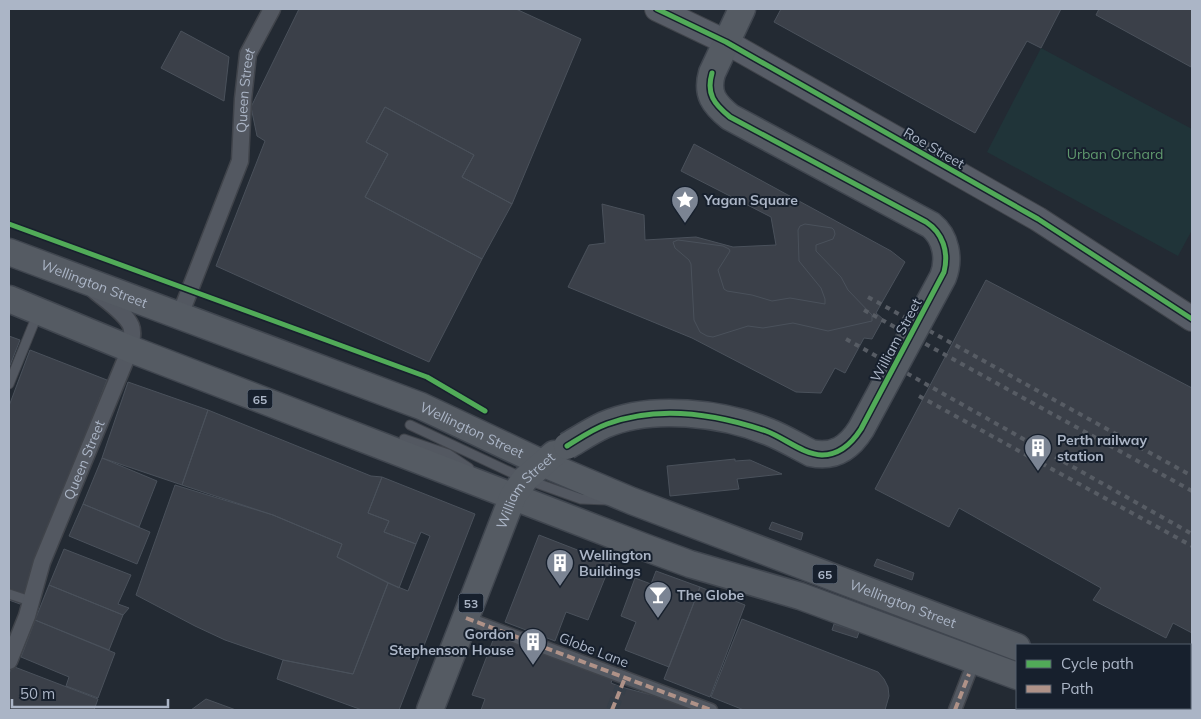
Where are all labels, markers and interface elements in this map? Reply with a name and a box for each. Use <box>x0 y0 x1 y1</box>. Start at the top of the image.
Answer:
street label: Queen Street <box>232 45 259 133</box>
street label: Roe Street <box>900 123 968 173</box>
park label: Urban Orchard <box>1067 145 1163 163</box>
place icon: Yagan Square <box>670 185 700 224</box>
place label: Yagan Square <box>703 191 798 209</box>
street label: Wellington Street <box>38 256 150 312</box>
street label: William Street <box>866 295 926 385</box>
road number: 65 <box>248 389 272 408</box>
street label: Wellington Street <box>417 398 527 462</box>
street label: Queen Street <box>60 417 109 502</box>
place label: Perth railway station <box>1057 431 1147 465</box>
building icon: Perth railway station <box>1023 433 1053 472</box>
street label: William Street <box>492 448 559 531</box>
place label: Wellington Buildings <box>579 546 652 580</box>
building icon: Wellington Buildings <box>545 548 575 587</box>
road number: 65 <box>812 564 838 584</box>
street label: Wellington Street <box>847 575 959 632</box>
bar icon: The Globe <box>643 580 673 619</box>
place label: The Globe <box>677 586 745 604</box>
road number: 53 <box>458 594 484 612</box>
place label: Gordon Stephenson House <box>389 625 514 659</box>
building icon: Gordon Stephenson House <box>518 627 548 666</box>
street label: Globe Lane <box>557 629 631 671</box>
legend <box>1016 644 1191 709</box>
text: Cycle path <box>1061 654 1134 673</box>
scale bar <box>12 676 169 708</box>
text: Path <box>1061 679 1093 698</box>
text: 50 m <box>20 684 55 703</box>

